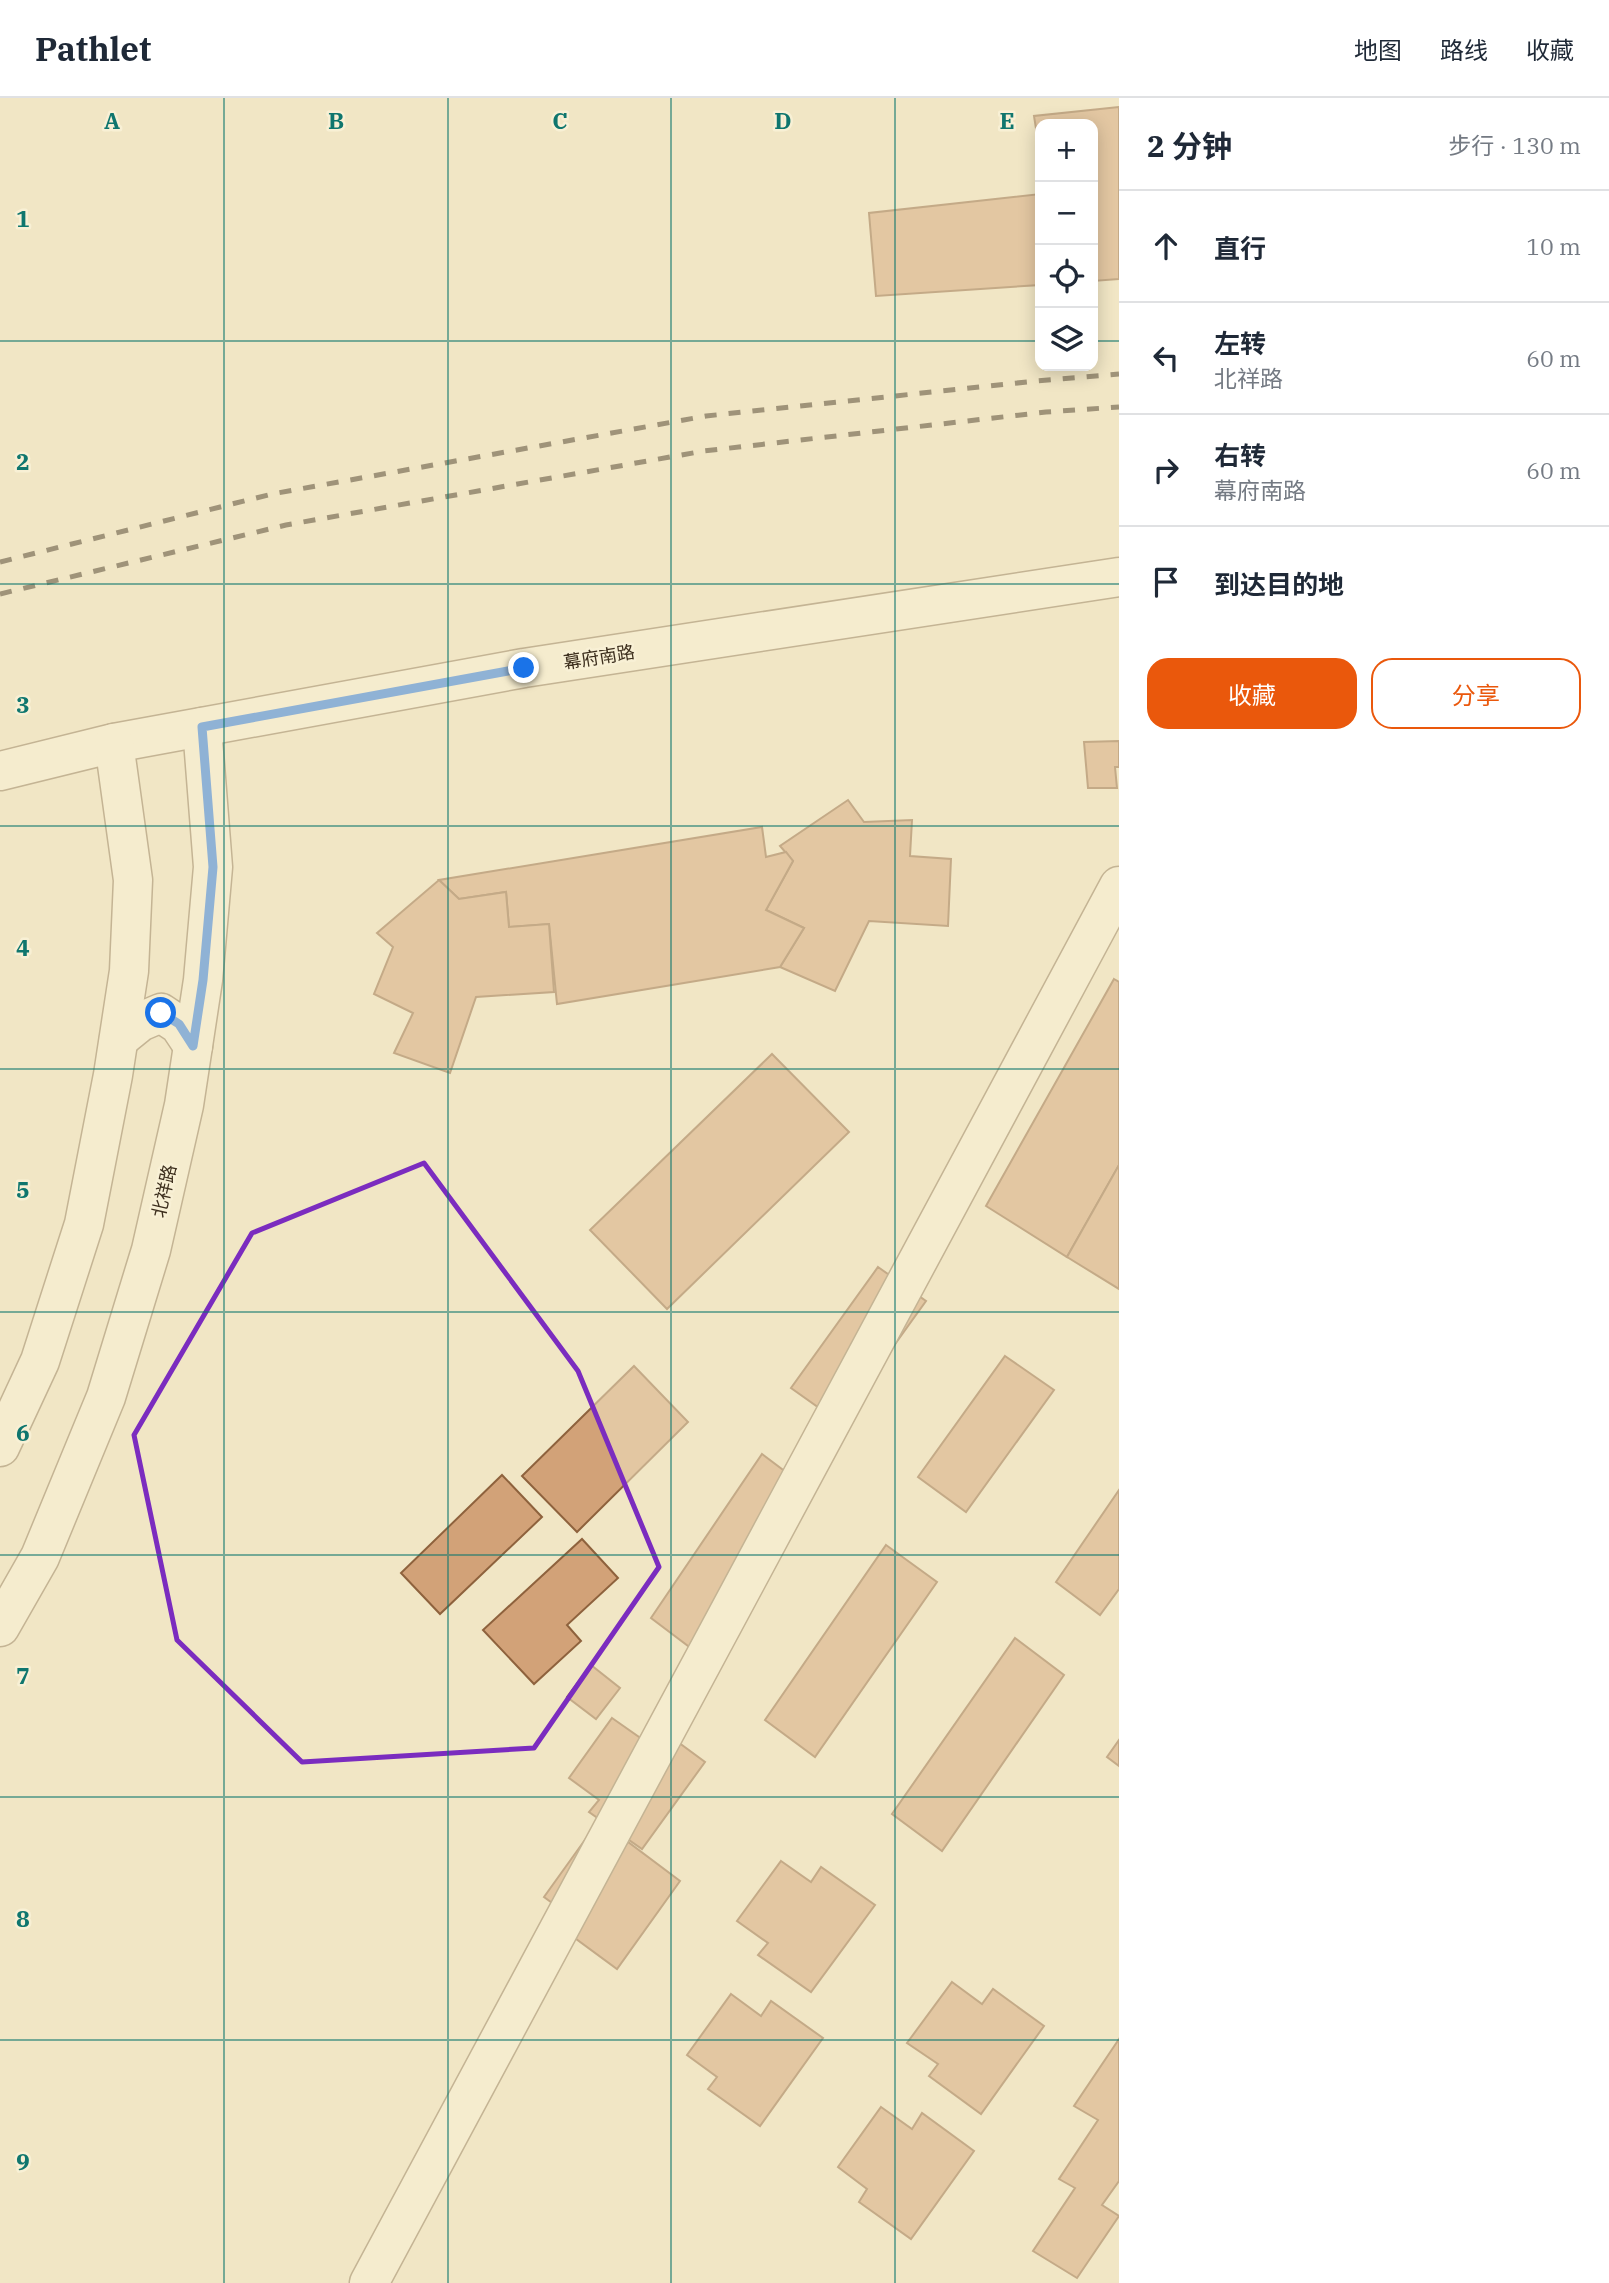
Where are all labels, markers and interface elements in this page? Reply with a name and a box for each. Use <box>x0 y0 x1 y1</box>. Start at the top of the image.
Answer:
text: Pathlet <box>35 27 151 70</box>
text: 地图 <box>1354 34 1402 66</box>
text: 路线 <box>1440 34 1488 66</box>
text: 收藏 <box>1526 34 1574 66</box>
text: A <box>104 105 120 135</box>
text: B <box>328 105 344 135</box>
text: C <box>552 105 568 135</box>
text: D <box>774 105 792 135</box>
text: E <box>999 105 1015 135</box>
map controls <box>1035 119 1098 371</box>
button: + <box>1035 119 1098 182</box>
text: 2 分钟 <box>1147 126 1232 165</box>
text: 步行 · 130 m <box>1448 130 1581 160</box>
button: − <box>1035 182 1098 245</box>
text: 1 <box>16 203 30 233</box>
icon: ahead <box>1147 227 1185 265</box>
text: 直行 <box>1214 231 1266 265</box>
text: 10 m <box>1526 231 1581 261</box>
button: locate <box>1035 245 1098 308</box>
button: layers <box>1035 308 1098 371</box>
text: 左转 <box>1214 326 1266 360</box>
icon: left <box>1147 339 1185 377</box>
text: 60 m <box>1526 343 1581 373</box>
text: 北祥路 <box>1214 363 1283 393</box>
text: 右转 <box>1214 438 1266 472</box>
text: 2 <box>16 446 30 476</box>
icon: right <box>1147 451 1185 489</box>
text: 60 m <box>1526 455 1581 485</box>
text: 幕府南路 <box>1214 475 1306 505</box>
icon: arrive <box>1147 563 1185 601</box>
text: 到达目的地 <box>1214 567 1344 601</box>
street label: 幕府南路 <box>562 640 636 674</box>
route end <box>508 652 539 683</box>
button: 收藏 <box>1147 658 1357 729</box>
button: 分享 <box>1371 658 1581 729</box>
text: 3 <box>16 689 30 719</box>
text: 4 <box>16 932 30 962</box>
route start <box>145 997 176 1028</box>
street label: 北祥路 <box>147 1162 181 1220</box>
text: 5 <box>16 1174 30 1204</box>
text: 6 <box>16 1417 30 1447</box>
text: 7 <box>16 1660 30 1690</box>
text: 8 <box>16 1903 30 1933</box>
text: 9 <box>16 2146 30 2176</box>

